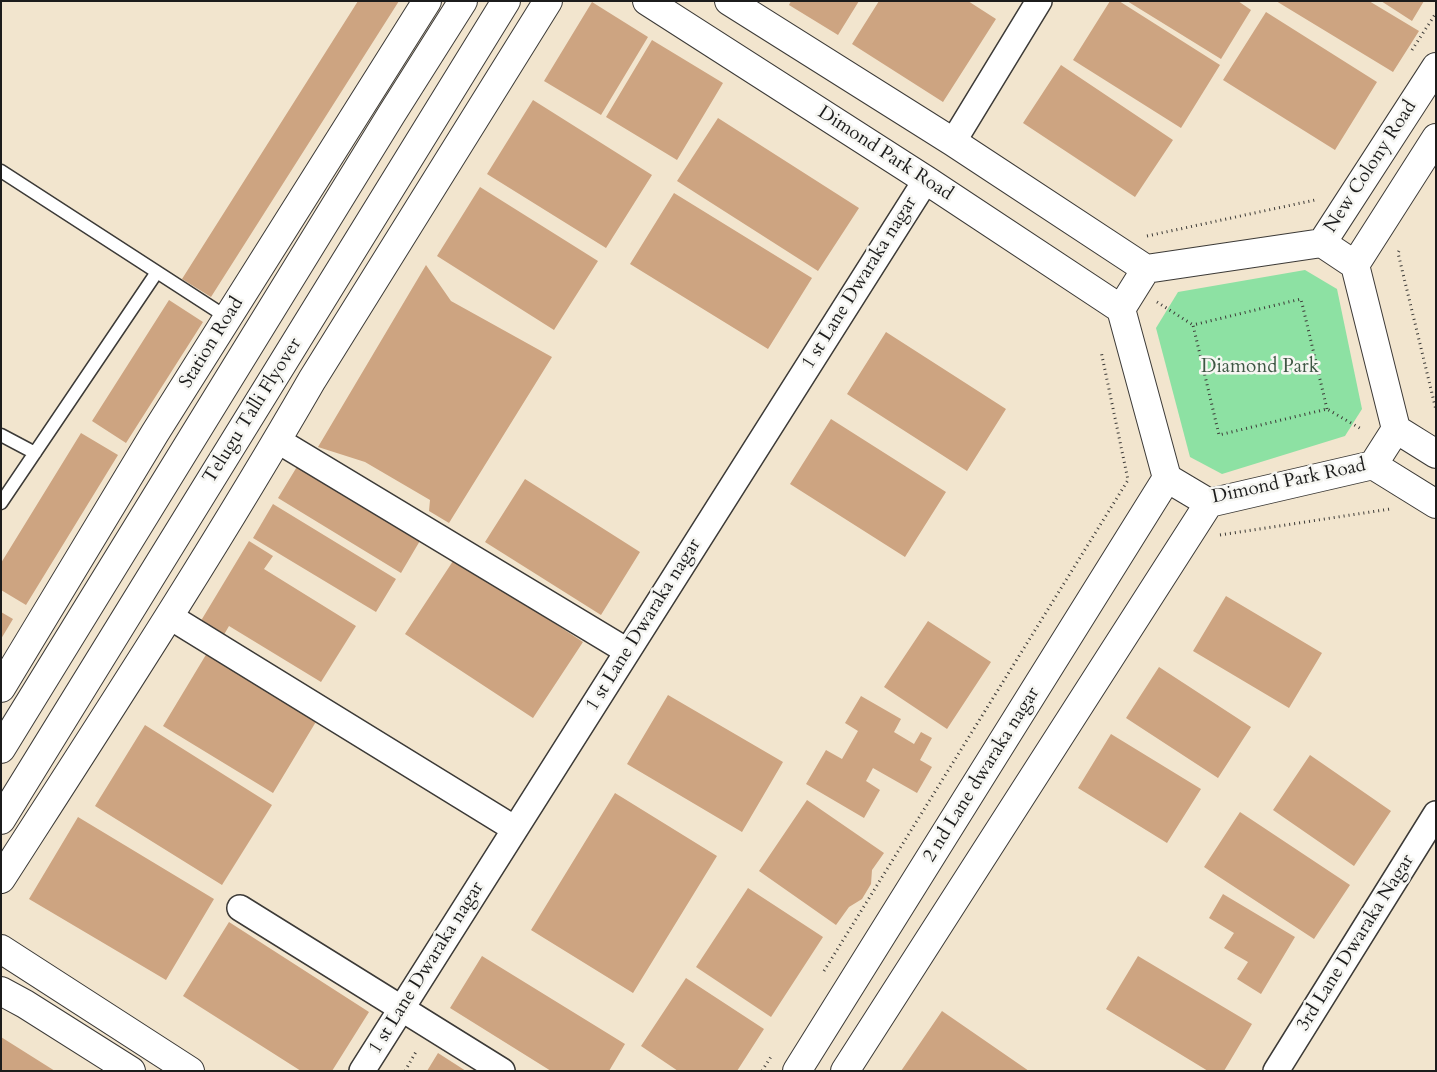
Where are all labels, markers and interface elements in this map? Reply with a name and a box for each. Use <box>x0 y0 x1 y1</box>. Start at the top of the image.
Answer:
street label: New Colony Road <box>1320 97 1422 237</box>
street label: Dimond Park Road <box>813 102 957 206</box>
street label: 1 st Lane Dwaraka nagar <box>798 193 922 373</box>
street label: Station Road <box>175 293 249 393</box>
street label: Telugu Talli Flyover <box>199 334 307 488</box>
park label: Diamond Park <box>1201 357 1319 379</box>
street label: Dimond Park Road <box>1210 455 1368 509</box>
street label: 1 st Lane Dwaraka nagar <box>582 535 706 715</box>
street label: 2 nd Lane dwaraka nagar <box>919 683 1045 867</box>
street label: 3rd Lane Dwaraka Nagar <box>1292 851 1420 1035</box>
street label: 1 st Lane Dwaraka nagar <box>365 878 489 1058</box>

